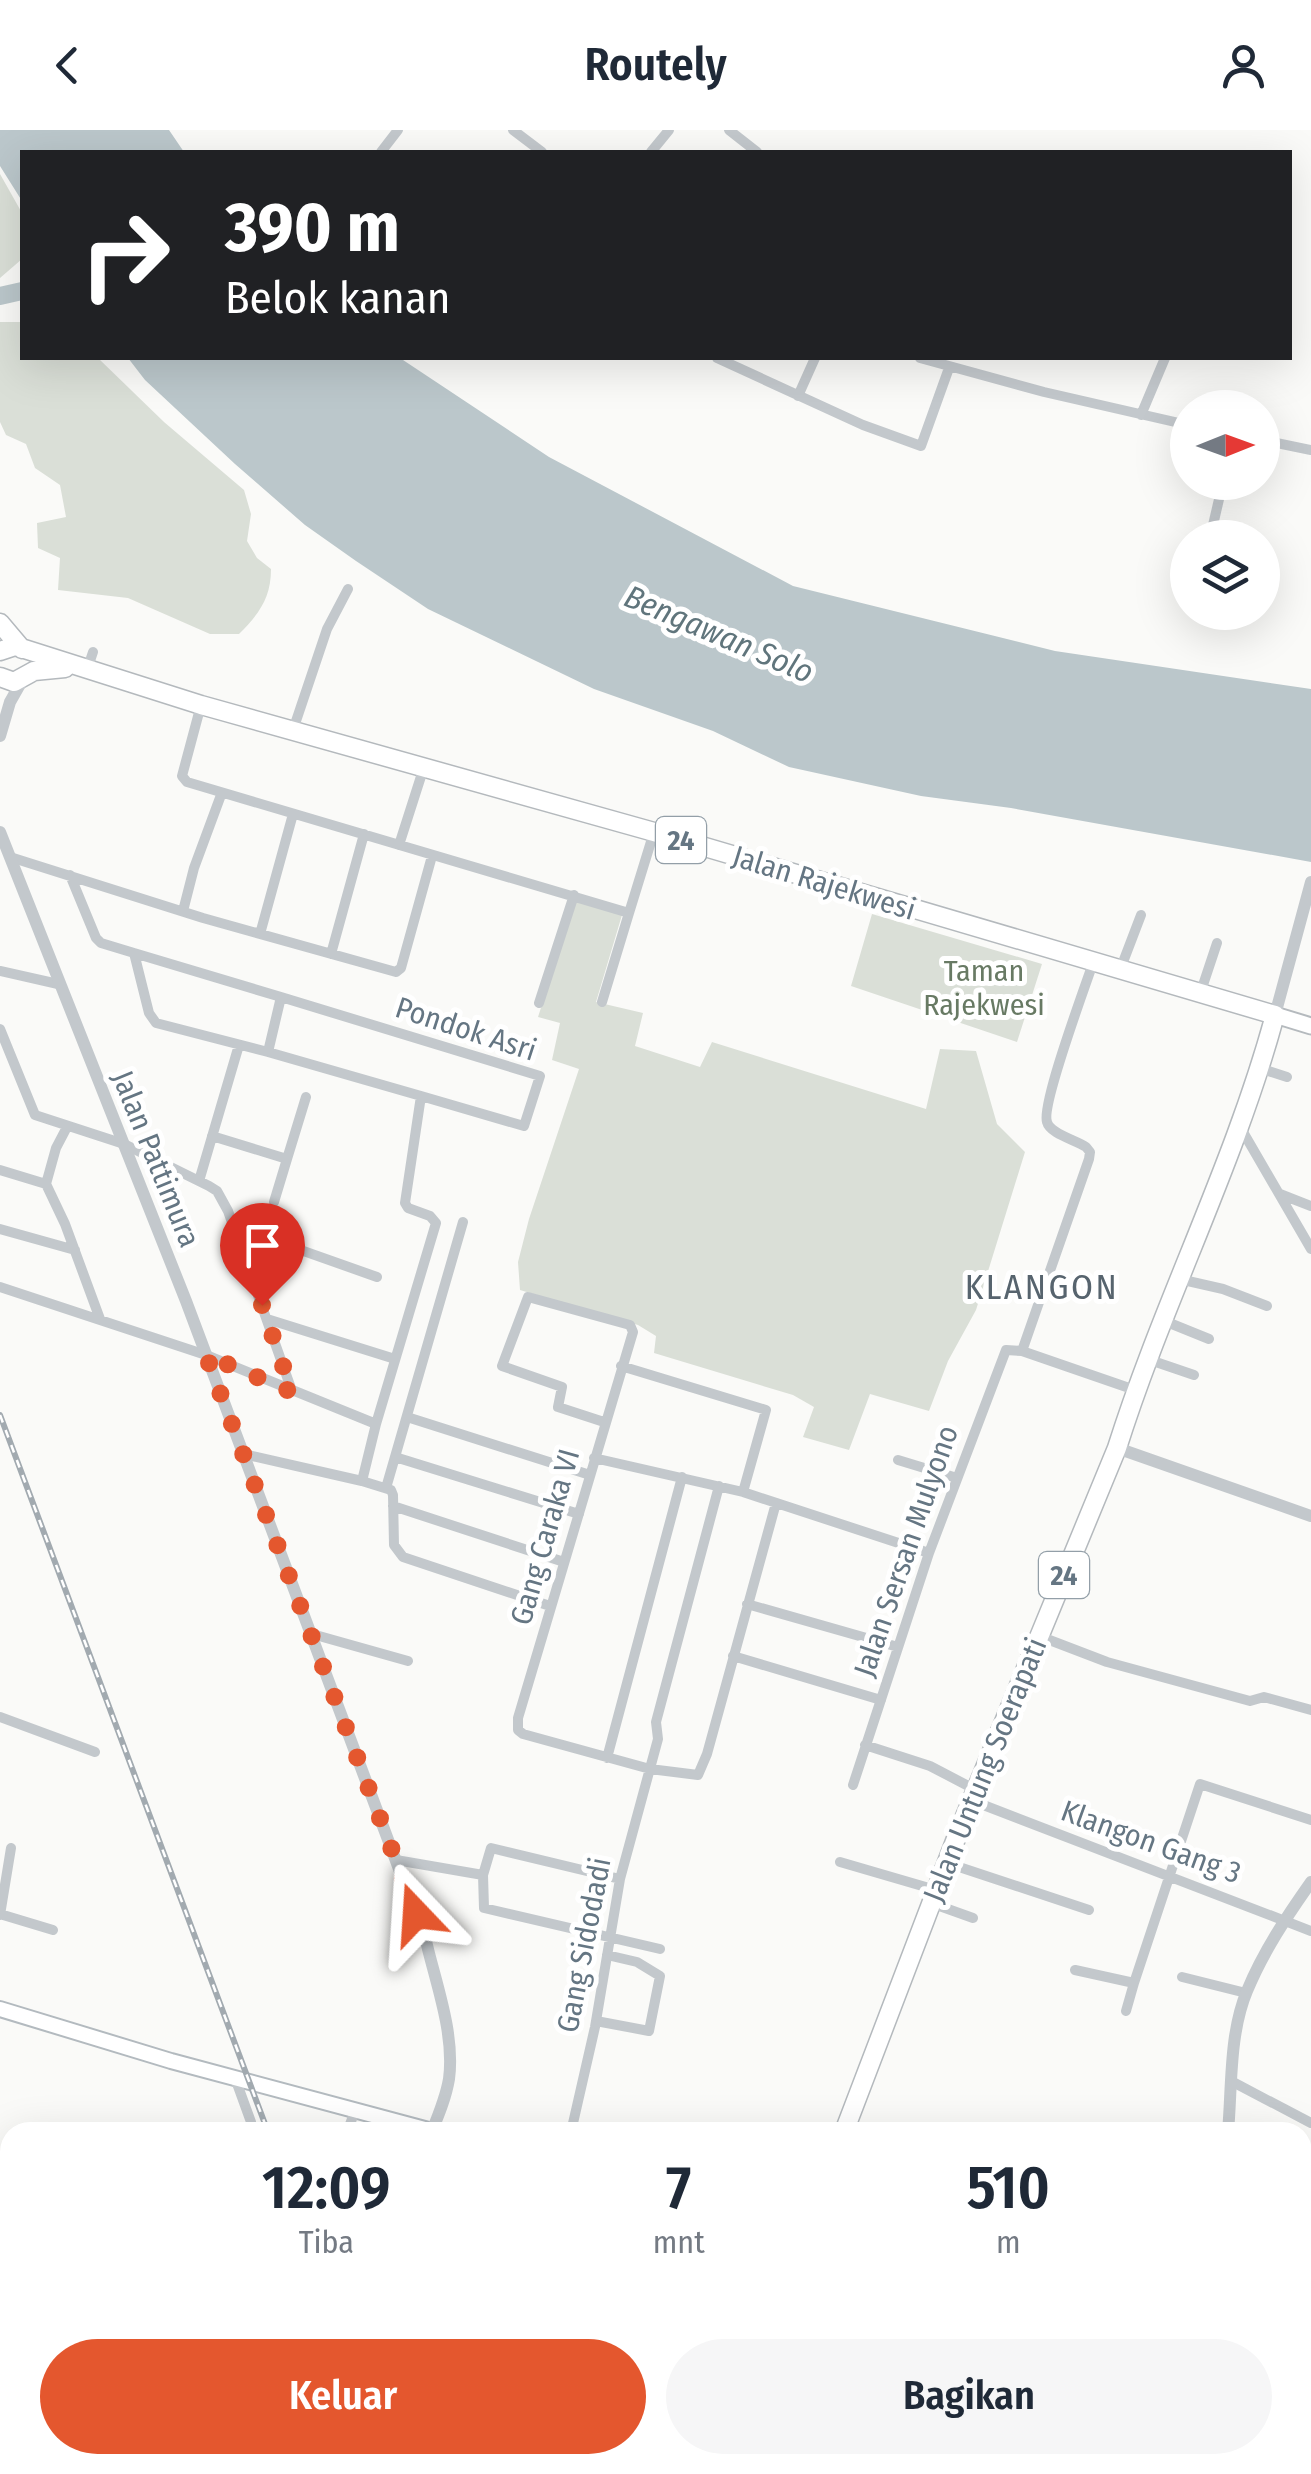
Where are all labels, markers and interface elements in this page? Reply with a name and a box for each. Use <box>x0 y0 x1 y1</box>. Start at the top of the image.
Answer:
icon: back <box>40 38 95 93</box>
text: Routely <box>584 38 727 92</box>
icon: person <box>1216 38 1271 93</box>
text: 390 m <box>225 186 400 270</box>
icon: right <box>60 190 190 320</box>
text: Belok kanan <box>225 271 451 325</box>
north arrow <box>1170 390 1280 500</box>
map controls <box>1170 390 1280 630</box>
button: layers <box>1170 520 1280 630</box>
water label: Bengawan Solo <box>619 577 819 691</box>
road number: 24 <box>656 817 706 863</box>
street label: Jalan Rajekwesi <box>728 838 920 928</box>
park label: Taman Rajekwesi <box>923 953 1045 1023</box>
street label: Pondok Asri <box>391 989 541 1069</box>
street label: Jalan Pattimura <box>104 1066 208 1252</box>
pin <box>220 1203 305 1306</box>
icon: arrive <box>235 1218 290 1273</box>
district label: KLANGON <box>965 1266 1119 1308</box>
street label: Jalan Sersan Mulyono <box>846 1421 966 1681</box>
street label: Gang Caraka VI <box>503 1445 587 1629</box>
road number: 24 <box>1039 1552 1089 1598</box>
street label: Jalan Untung Soerapati <box>916 1633 1054 1907</box>
street label: Klangon Gang 3 <box>1056 1793 1246 1891</box>
street label: Gang Sidodadi <box>549 1854 619 2036</box>
position arrow <box>364 1862 468 1966</box>
text: 12:09 <box>262 2152 391 2224</box>
text: 7 <box>666 2152 691 2224</box>
text: 510 <box>967 2152 1050 2224</box>
text: Tiba <box>299 2223 354 2261</box>
text: mnt <box>653 2223 705 2261</box>
text: m <box>996 2223 1021 2261</box>
button: Keluar <box>40 2339 646 2454</box>
button: Bagikan <box>666 2339 1272 2454</box>

